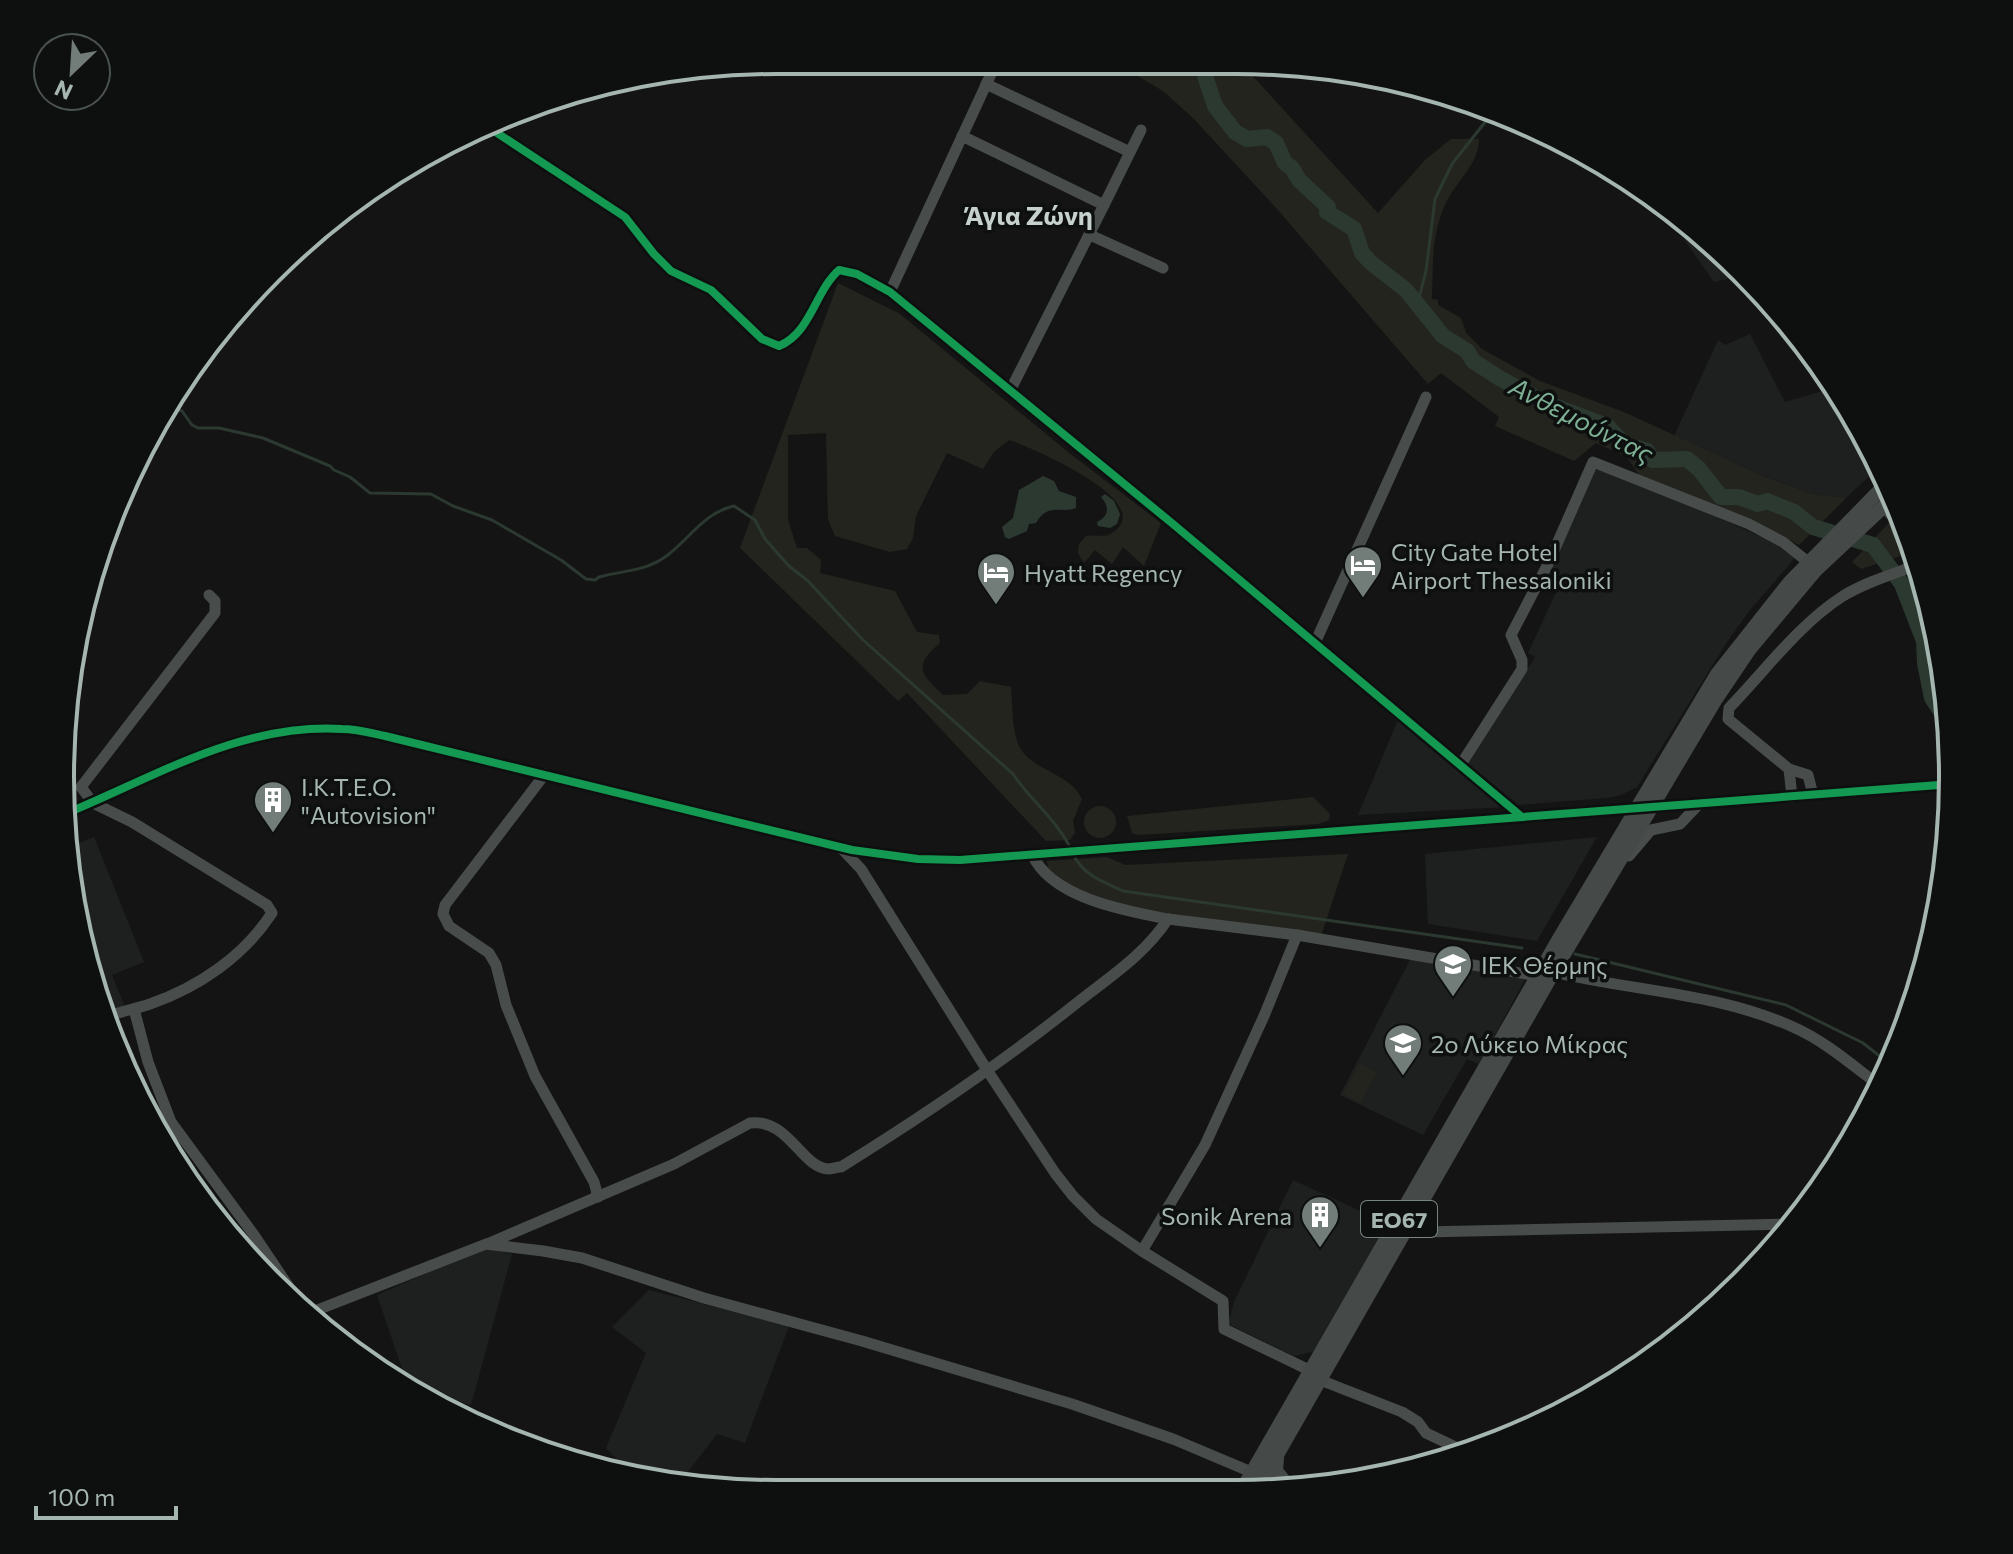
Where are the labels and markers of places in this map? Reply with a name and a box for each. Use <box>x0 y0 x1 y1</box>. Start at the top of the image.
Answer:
place label: City Gate Hotel Airport Thessaloniki <box>1391 537 1612 594</box>
hotel icon: City Gate Hotel Airport Thessaloniki <box>1342 544 1384 599</box>
hotel icon: Hyatt Regency <box>975 551 1017 606</box>
place label: Hyatt Regency <box>1024 558 1182 587</box>
place label: I.Κ.Τ.Ε.Ο. "Autovision" <box>301 772 436 829</box>
building icon: I.Κ.Τ.Ε.Ο. "Autovision" <box>252 779 294 834</box>
school or university icon: ΙΕΚ Θέρμης <box>1432 943 1474 998</box>
place label: ΙΕΚ Θέρμης <box>1481 950 1608 979</box>
school or university icon: 2ο Λύκειο Μίκρας <box>1382 1022 1424 1077</box>
place label: 2ο Λύκειο Μίκρας <box>1431 1029 1628 1058</box>
building icon: Sonik Arena <box>1299 1194 1341 1249</box>
place label: Sonik Arena <box>1161 1201 1292 1230</box>

